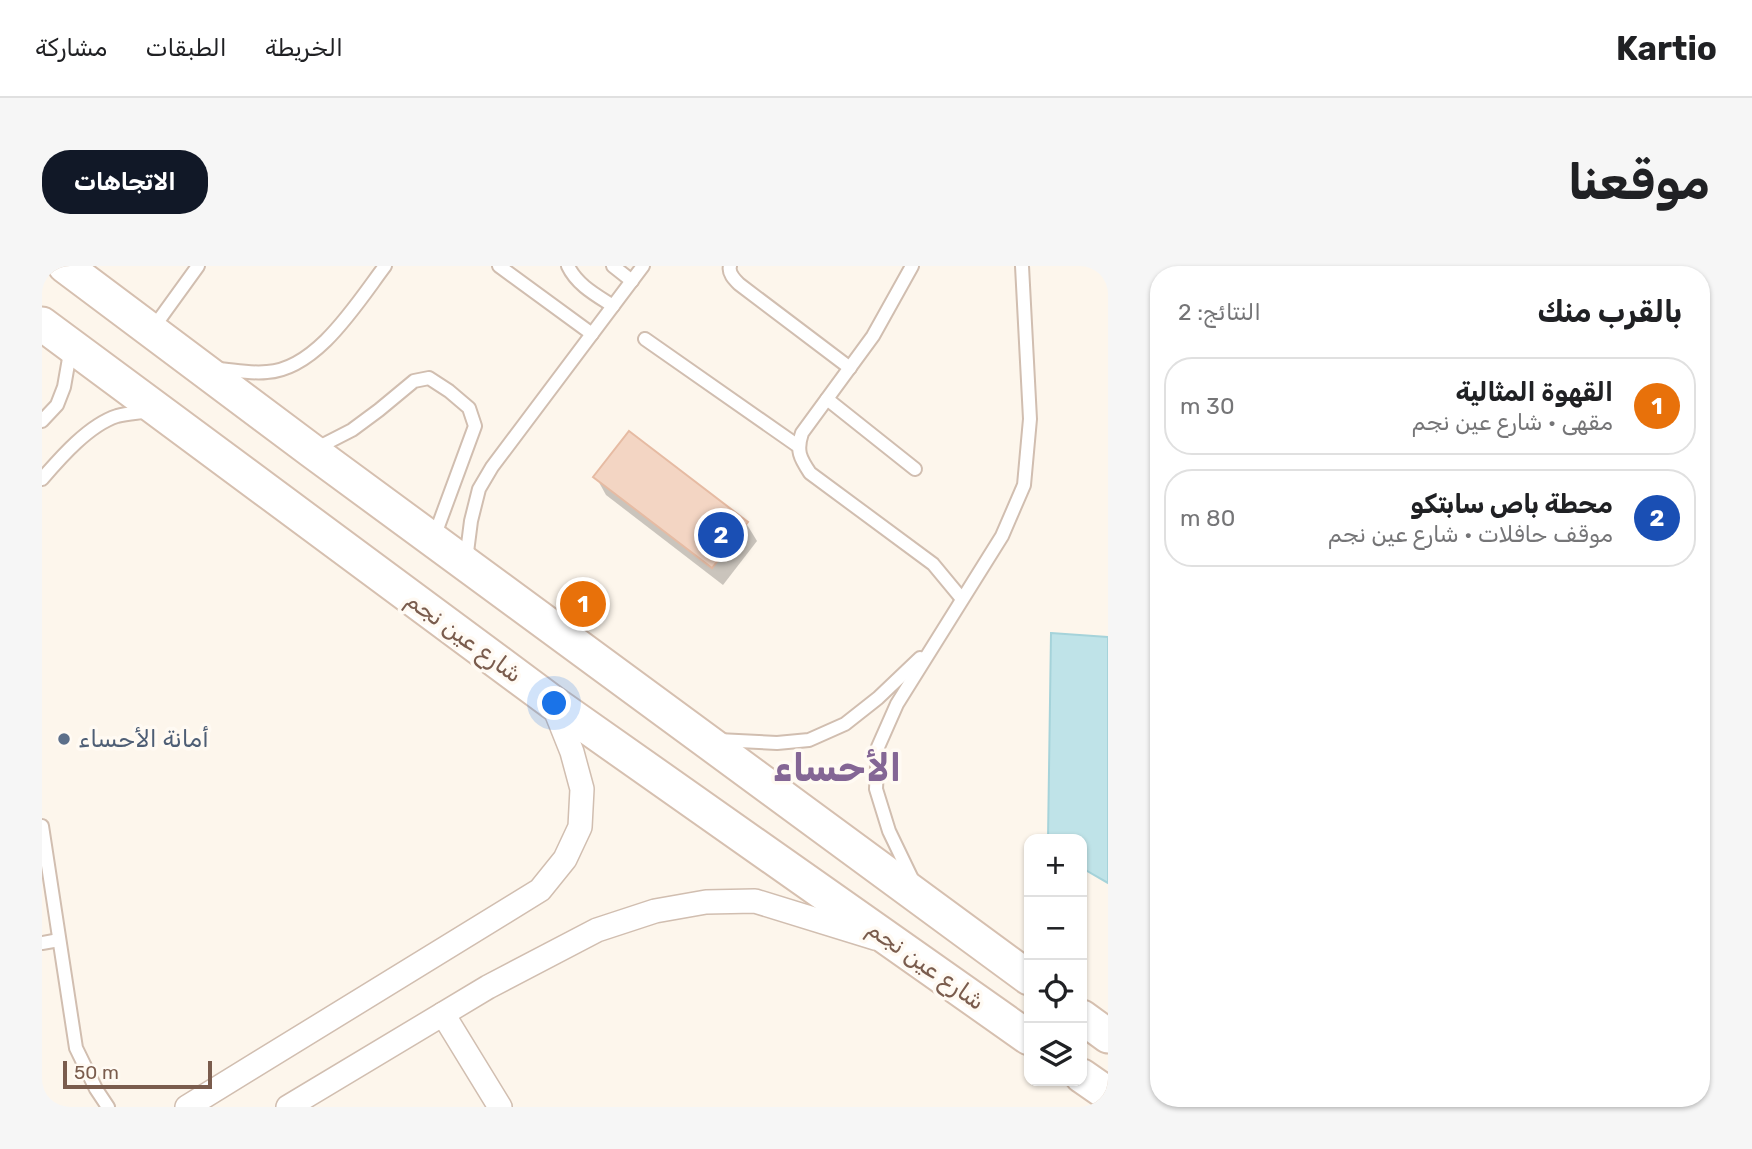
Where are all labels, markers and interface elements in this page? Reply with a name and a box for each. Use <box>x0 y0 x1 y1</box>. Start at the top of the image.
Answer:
text: Kartio <box>1616 29 1717 68</box>
text: مشاركة <box>35 34 107 62</box>
text: الطبقات <box>145 34 227 62</box>
text: الخريطة <box>265 34 343 62</box>
button: الاتجاهات <box>42 150 208 214</box>
text: موقعنا <box>1568 153 1710 211</box>
text: بالقرب منك <box>1537 294 1682 330</box>
text: النتائج: 2 <box>1178 298 1261 326</box>
text: القهوة المثالية <box>1455 377 1613 408</box>
text: 30 m <box>1180 392 1235 420</box>
text: 1 <box>1651 392 1663 420</box>
text: مقهى · شارع عين نجم <box>1411 408 1613 436</box>
text: محطة باص سابتكو <box>1410 489 1613 520</box>
text: 80 m <box>1180 504 1235 532</box>
text: 2 <box>1650 504 1664 532</box>
pin: 2 <box>698 509 744 561</box>
text: موقف حافلات · شارع عين نجم <box>1328 520 1613 548</box>
pin: 1 <box>560 578 606 630</box>
street label: شارع عين نجم <box>399 585 528 690</box>
your location <box>537 686 571 720</box>
place label: أمانة الأحساء <box>78 725 209 753</box>
marker: أمانة الأحساء <box>56 731 72 747</box>
district label: الأحساء <box>773 745 901 791</box>
map controls <box>1024 834 1087 1086</box>
button: + <box>1024 834 1087 897</box>
button: − <box>1024 897 1087 960</box>
street label: شارع عين نجم <box>861 914 990 1017</box>
button: locate <box>1024 960 1087 1023</box>
button: layers <box>1024 1023 1087 1086</box>
scale bar <box>63 1058 212 1090</box>
text: 50 m <box>74 1061 119 1084</box>

